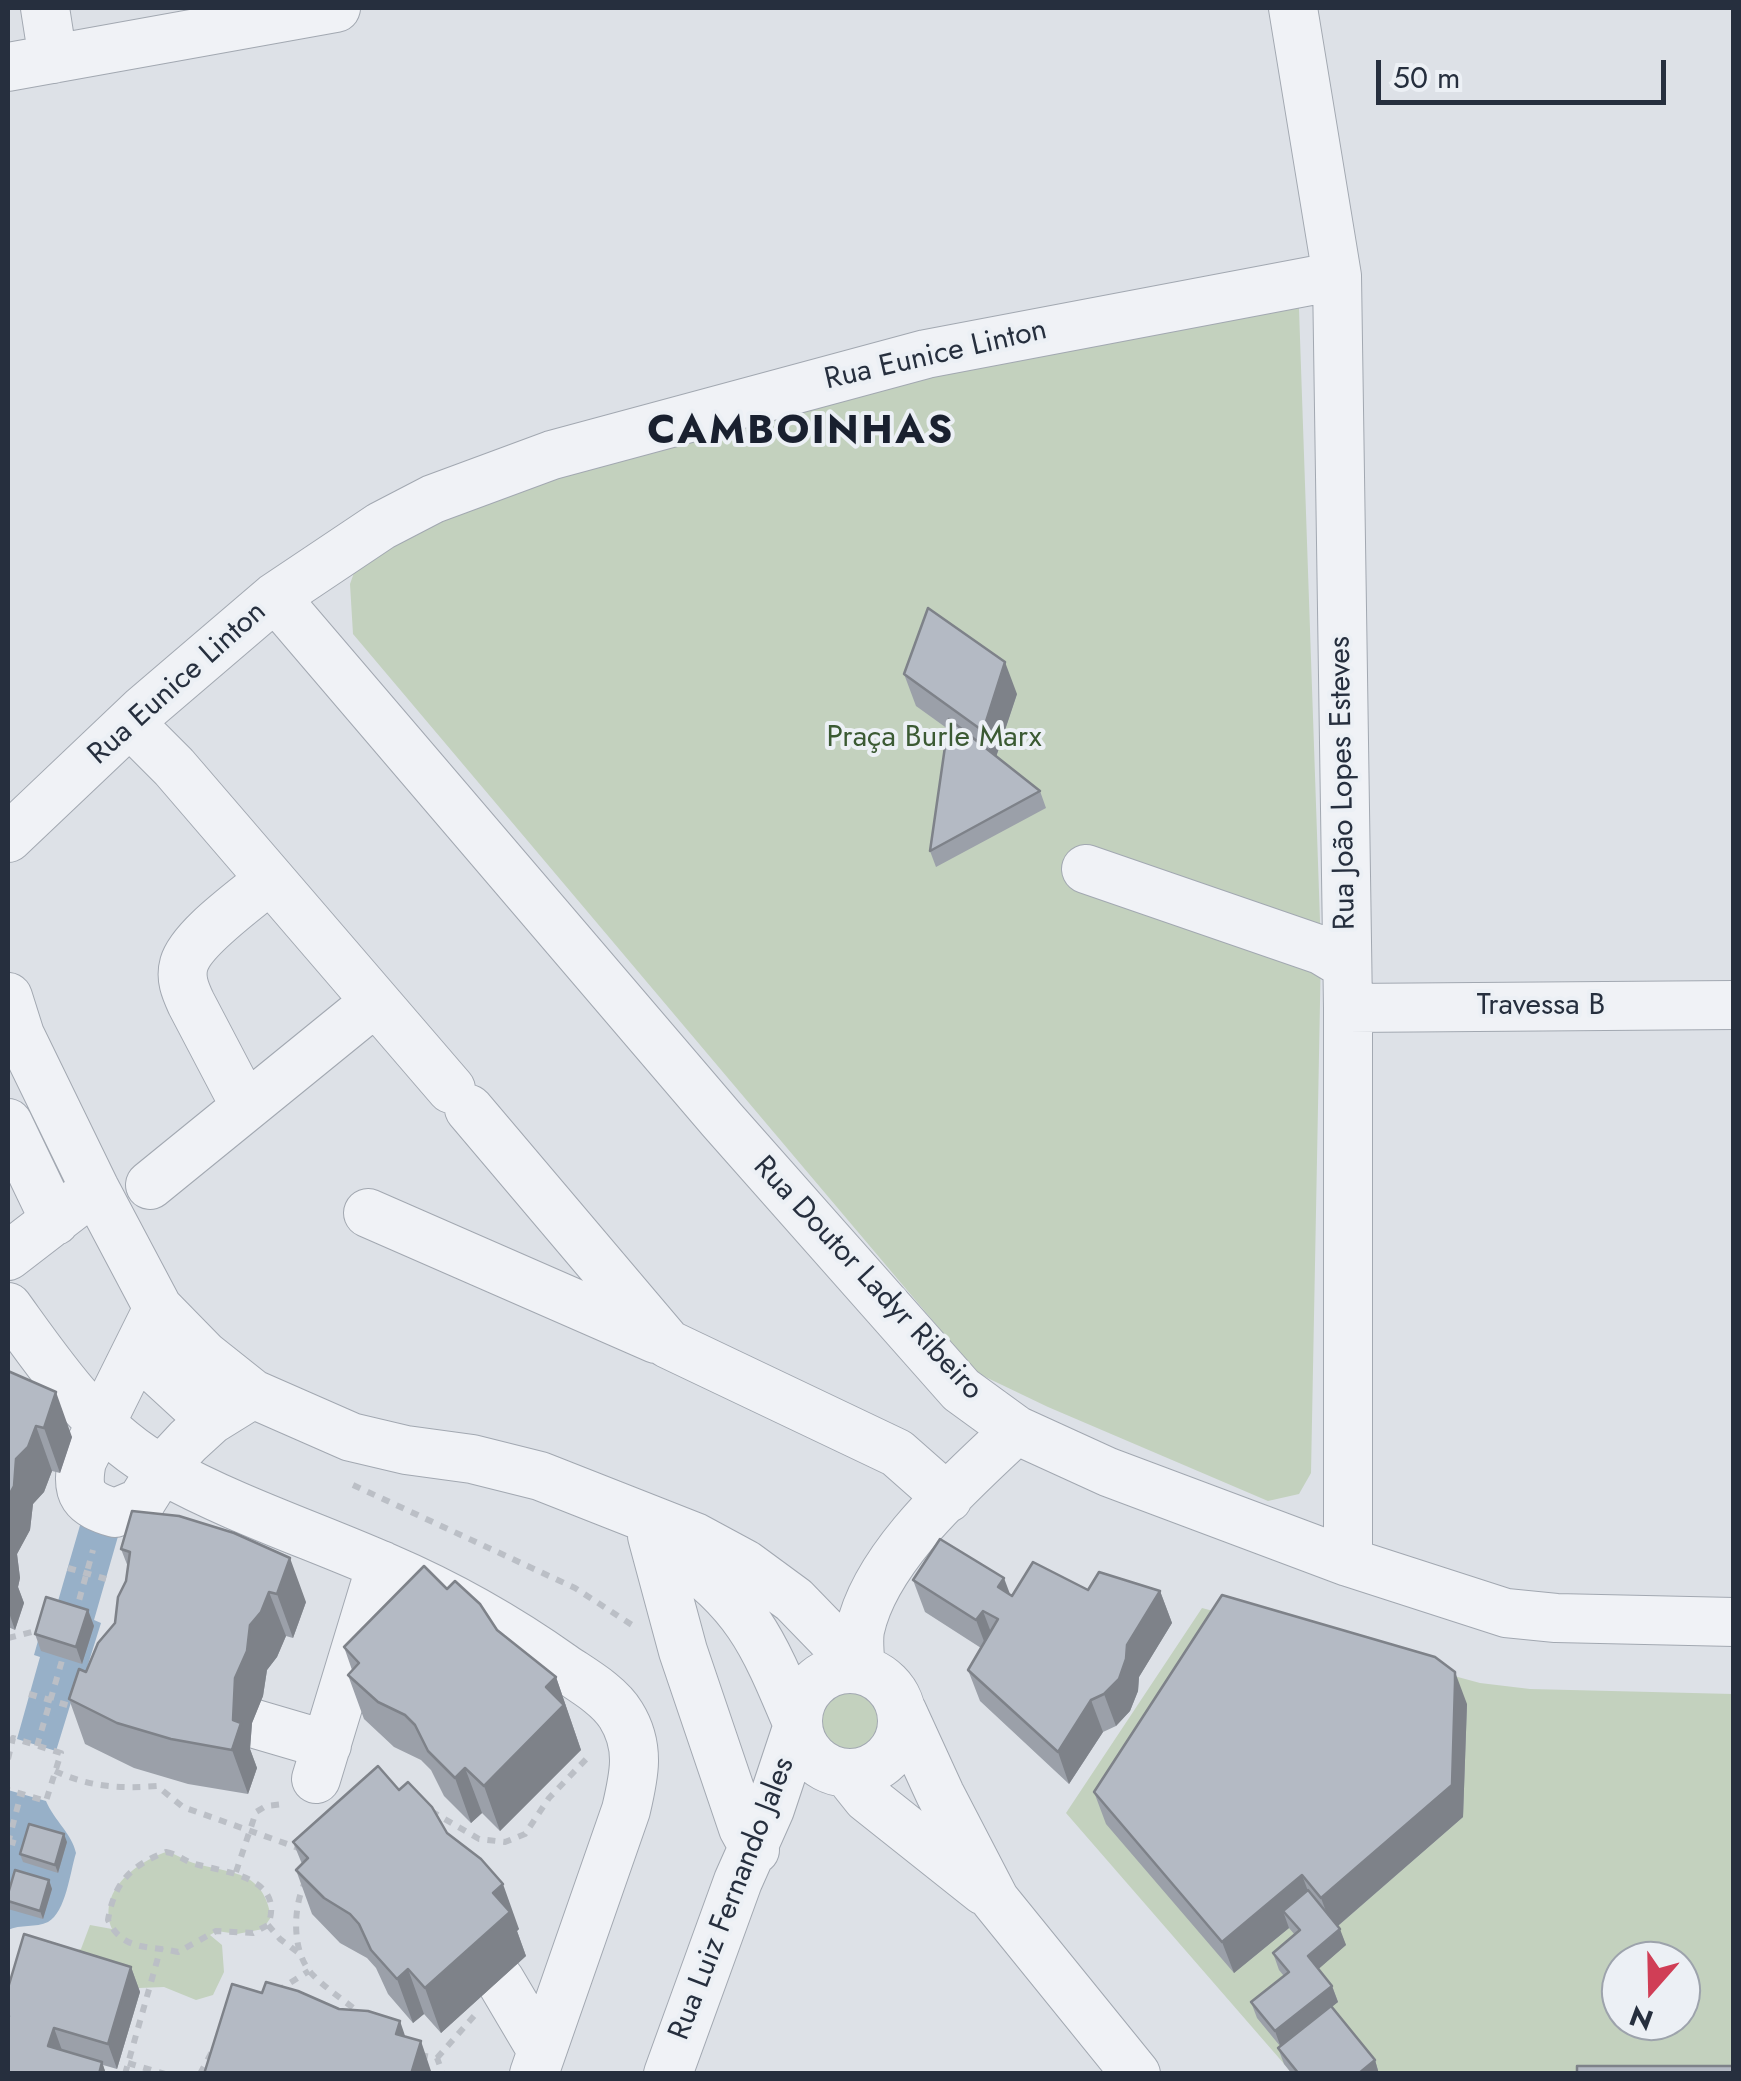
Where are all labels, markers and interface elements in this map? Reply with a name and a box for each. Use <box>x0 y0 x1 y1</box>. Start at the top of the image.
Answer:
scale bar <box>1381 40 1671 102</box>
text: 50 m <box>1393 56 1460 99</box>
street label: Rua Eunice Linton <box>821 313 1051 399</box>
district label: CAMBOINHAS <box>647 409 955 457</box>
street label: Rua Eunice Linton <box>82 595 274 773</box>
street label: Rua João Lopes Esteves <box>1323 636 1365 930</box>
park label: Praça Burle Marx <box>827 721 1041 757</box>
street label: Travessa B <box>1477 989 1605 1025</box>
street label: Rua Doutor Ladyr Ribeiro <box>745 1150 989 1408</box>
street label: Rua Luiz Fernando Jales <box>663 1753 803 2045</box>
north arrow <box>1601 1941 1701 2041</box>
text: N <box>1624 1995 1659 2041</box>

